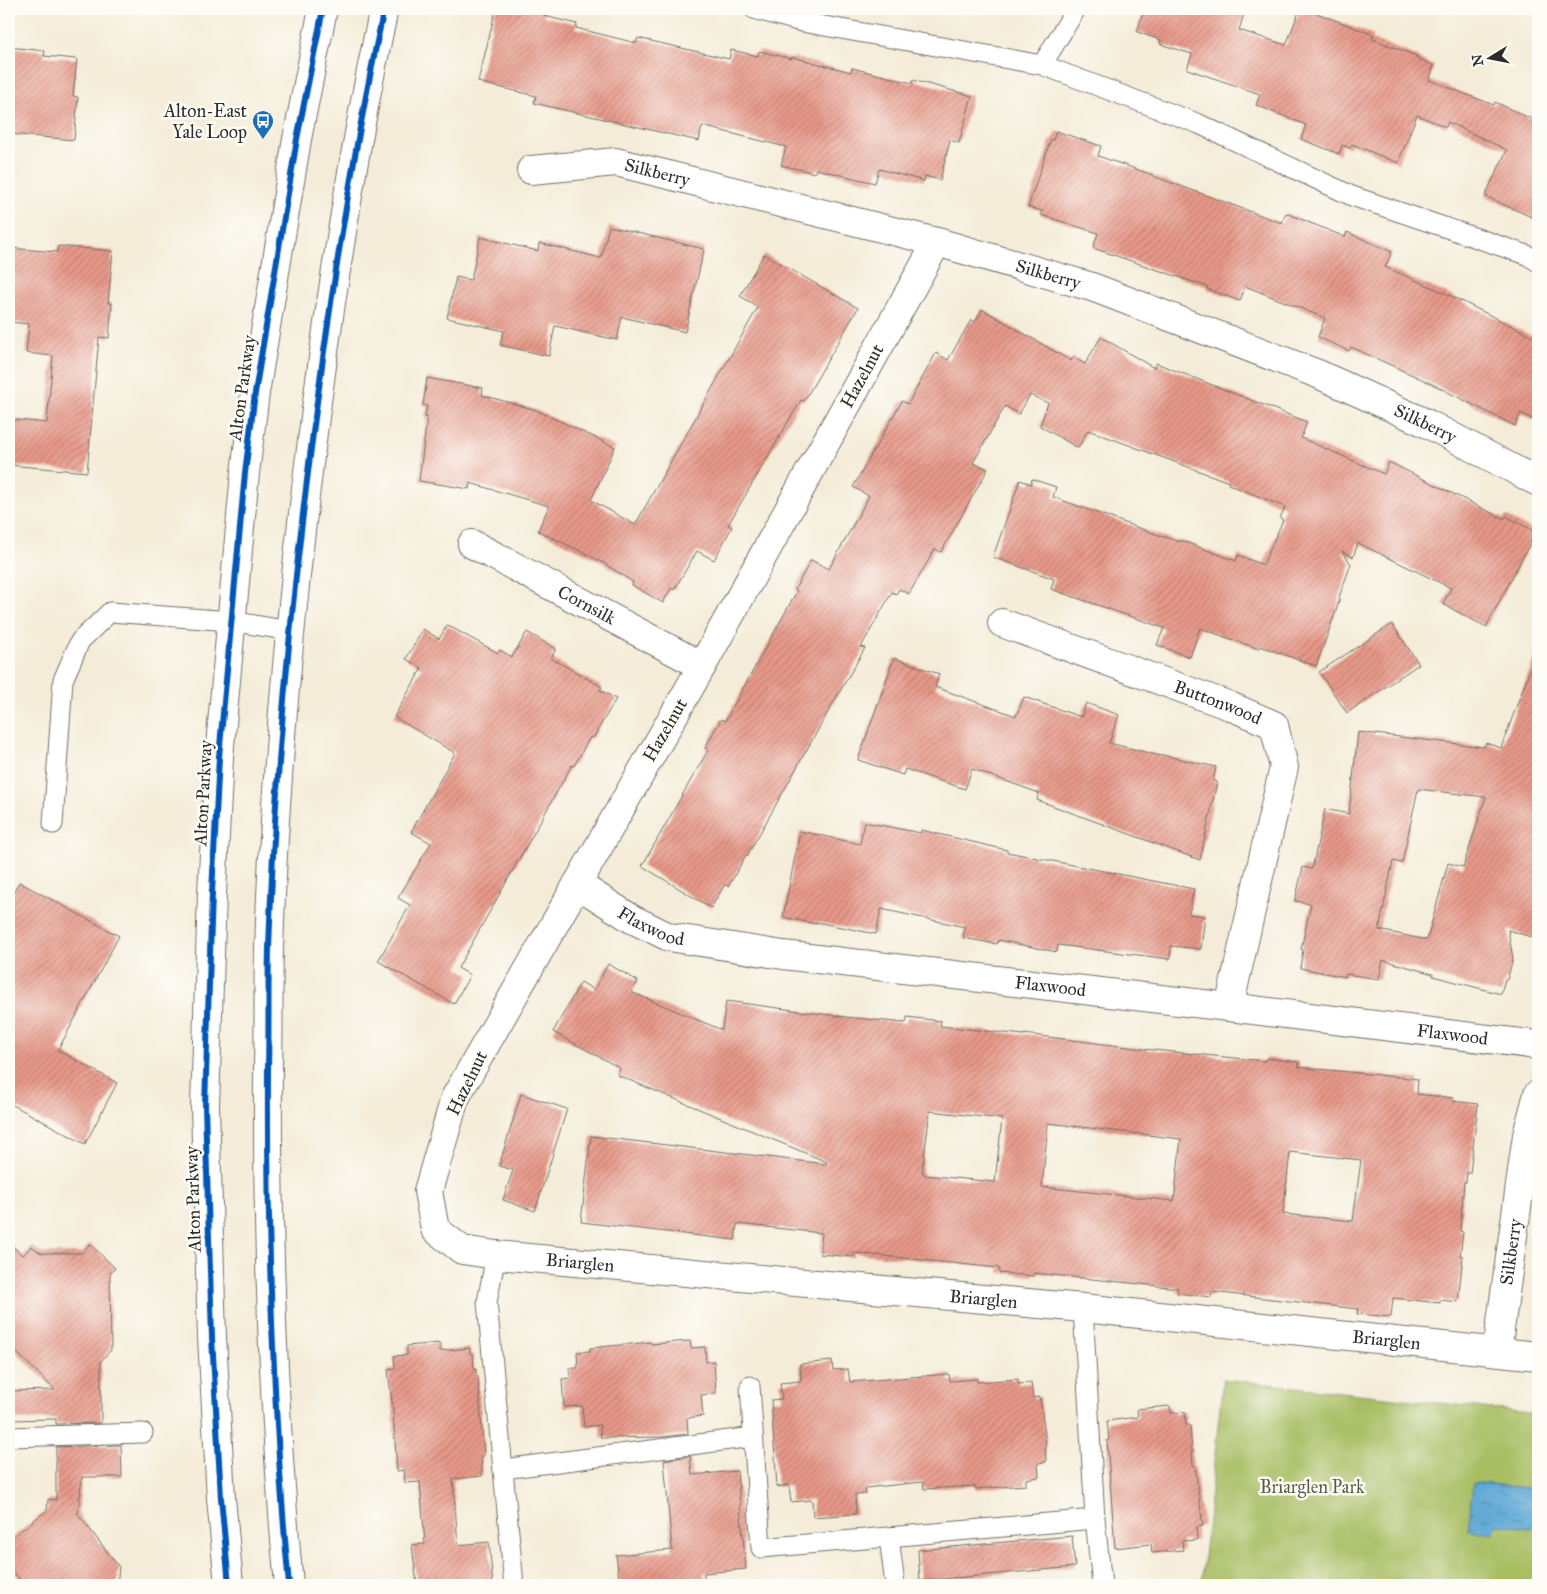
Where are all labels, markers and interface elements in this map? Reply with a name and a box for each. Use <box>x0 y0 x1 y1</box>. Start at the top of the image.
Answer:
north arrow <box>1464 32 1514 82</box>
text: N <box>1468 53 1487 67</box>
place label: Alton-East Yale Loop <box>163 100 248 143</box>
bus stop icon: Alton-East Yale Loop <box>251 109 275 140</box>
street label: Silkberry <box>622 154 693 191</box>
street label: Silkberry <box>1013 254 1084 294</box>
street label: Alton Parkway <box>224 333 260 443</box>
street label: Hazelnut <box>836 340 889 412</box>
street label: Silkberry <box>1391 399 1461 448</box>
street label: Cornsilk <box>554 581 620 630</box>
street label: Buttonwood <box>1171 676 1265 729</box>
street label: Hazelnut <box>638 694 692 766</box>
street label: Alton Parkway <box>189 739 217 848</box>
street label: Flaxwood <box>614 902 686 950</box>
street label: Flaxwood <box>1014 971 1087 1001</box>
street label: Flaxwood <box>1416 1019 1489 1050</box>
street label: Hazelnut <box>442 1046 492 1119</box>
street label: Alton Parkway <box>180 1145 206 1253</box>
street label: Silkberry <box>1495 1217 1526 1287</box>
street label: Briarglen <box>545 1249 615 1277</box>
street label: Briarglen <box>949 1285 1019 1313</box>
street label: Briarglen <box>1351 1325 1422 1355</box>
park label: Briarglen Park <box>1260 1476 1365 1499</box>

